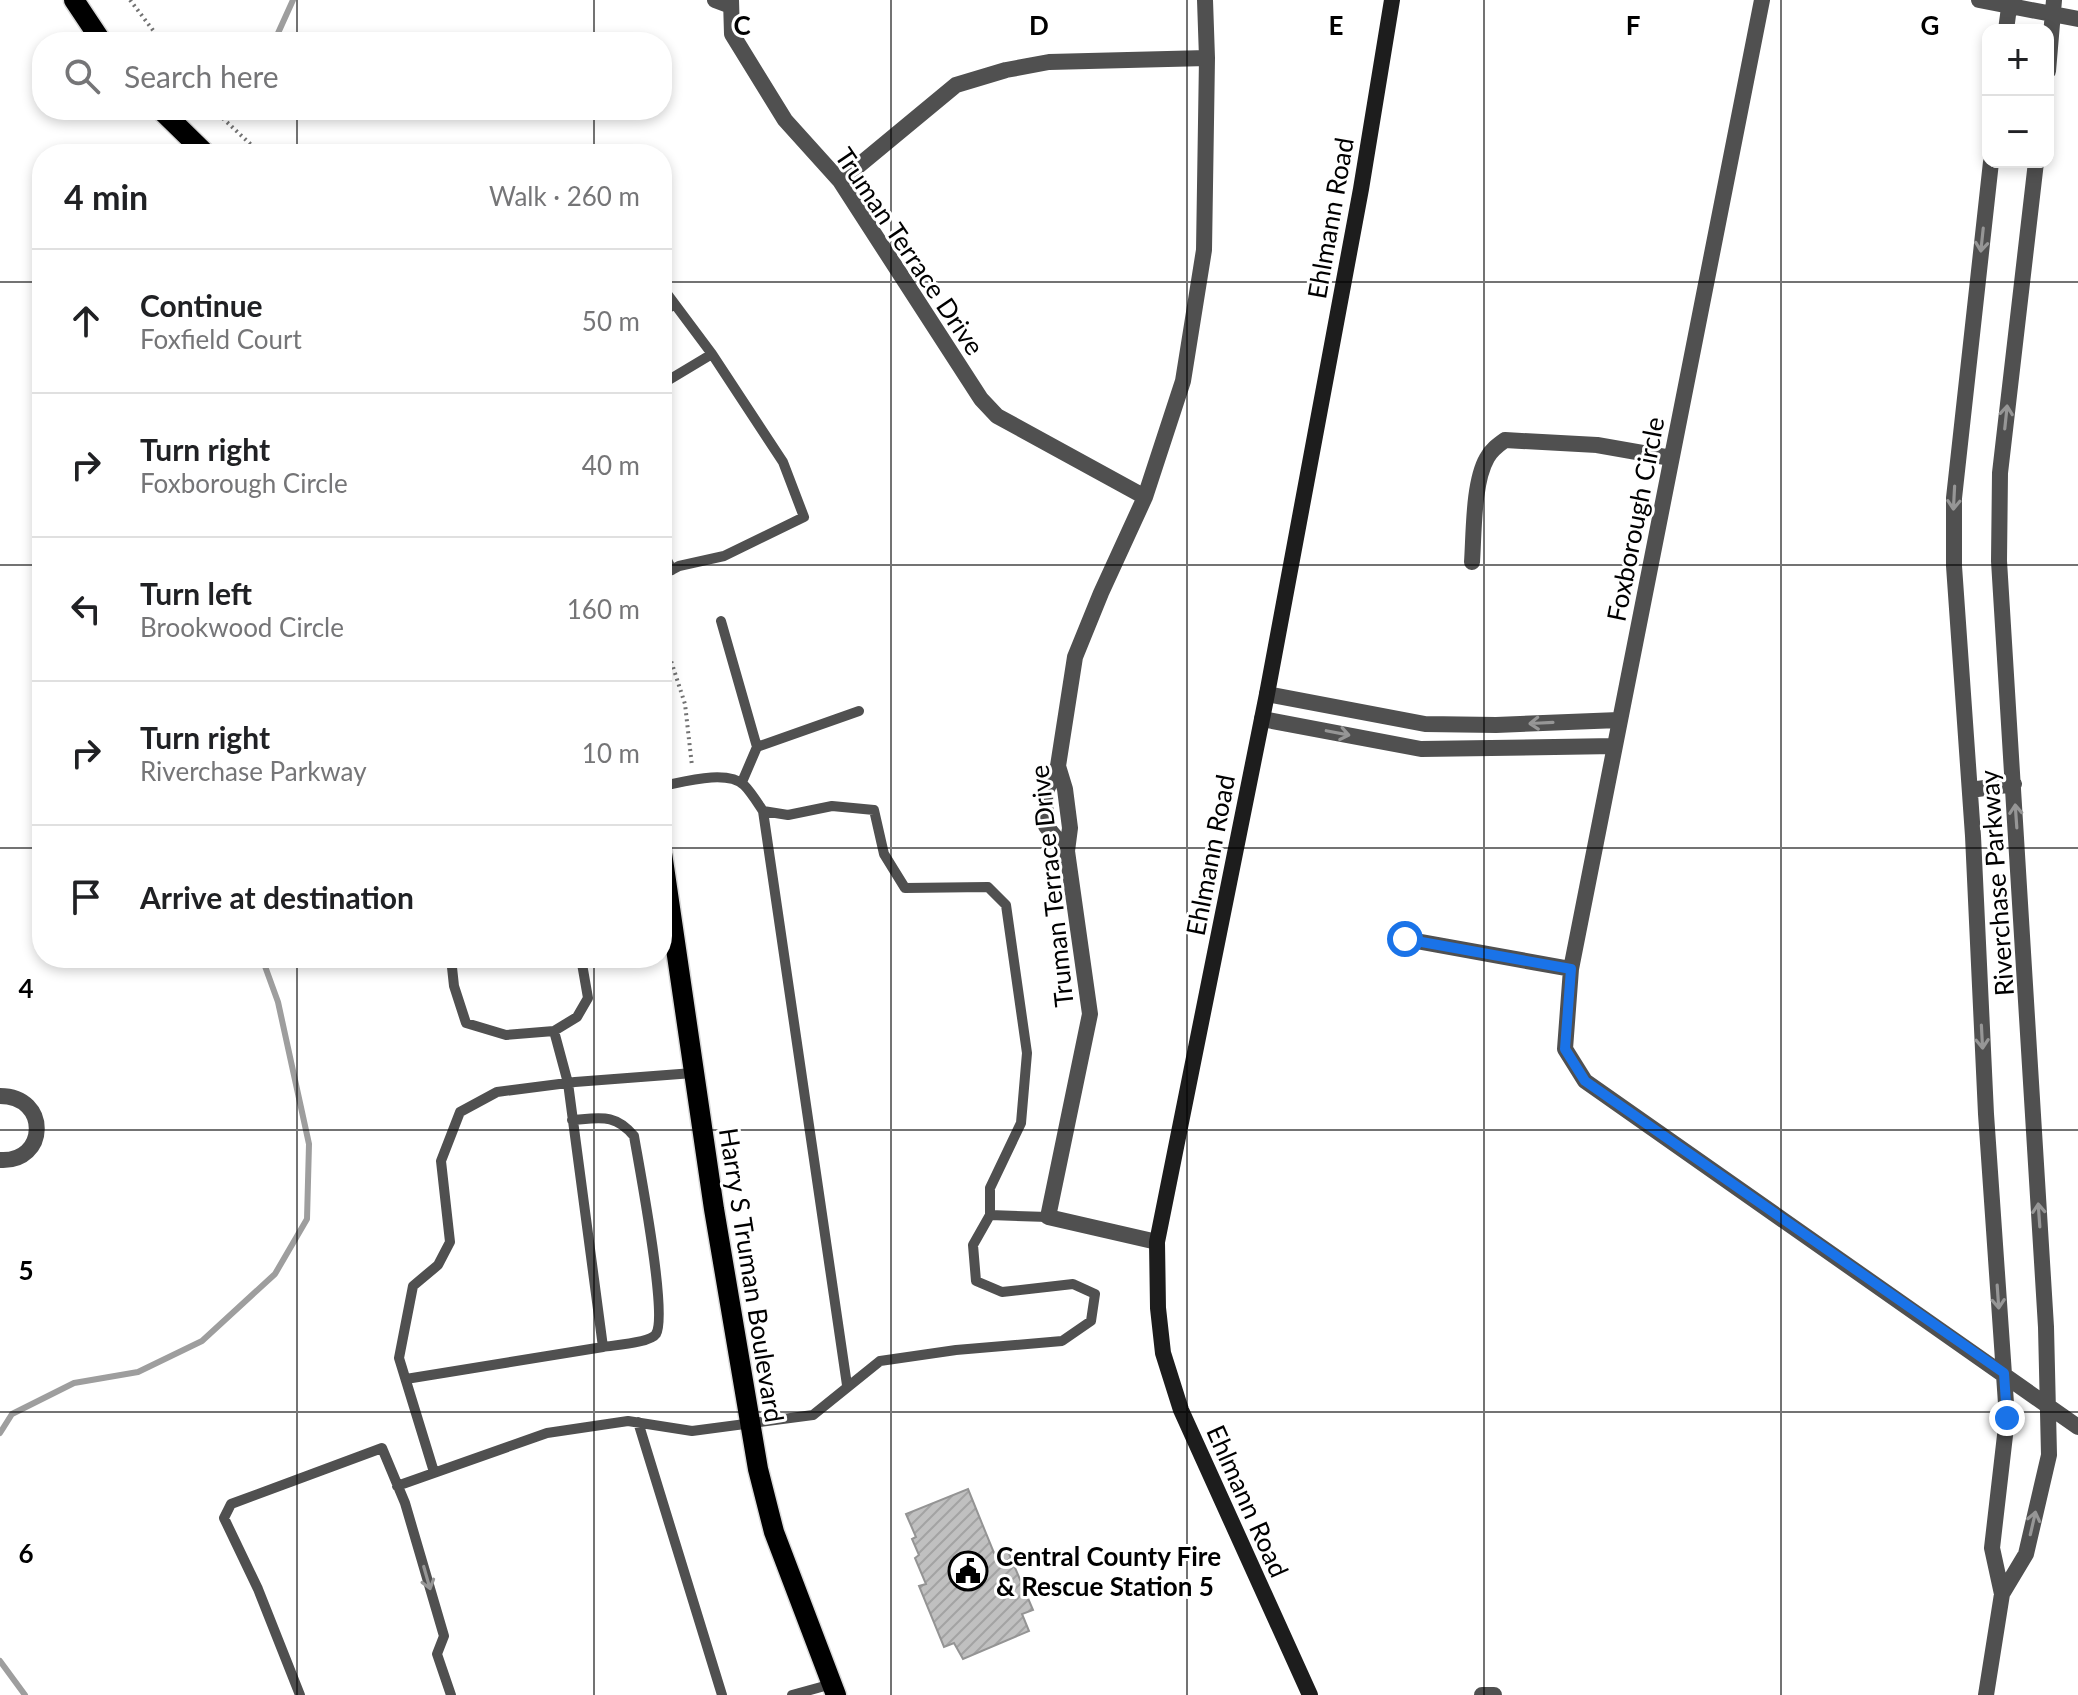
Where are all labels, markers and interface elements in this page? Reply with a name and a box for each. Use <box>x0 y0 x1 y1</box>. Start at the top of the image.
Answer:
text: C <box>733 9 751 41</box>
text: D <box>1029 9 1049 41</box>
text: E <box>1329 9 1343 41</box>
text: F <box>1626 9 1640 41</box>
text: G <box>1921 9 1939 41</box>
map controls <box>1982 24 2054 168</box>
button: + <box>1982 24 2054 96</box>
search box <box>32 32 672 120</box>
icon: search <box>60 54 104 98</box>
text: Search here <box>124 58 279 94</box>
button: − <box>1982 96 2054 168</box>
street label: Ehlmann Road <box>1300 135 1360 301</box>
street label: Truman Terrace Drive <box>829 141 991 361</box>
text: 4 min <box>64 176 148 217</box>
text: Walk · 260 m <box>489 180 640 212</box>
one-way arrow <box>1975 226 1990 252</box>
text: Continue <box>140 287 263 323</box>
icon: ahead <box>64 299 108 343</box>
text: 50 m <box>582 305 640 337</box>
text: Foxfield Court <box>140 323 302 355</box>
one-way arrow <box>1998 404 2013 430</box>
street label: Foxborough Circle <box>1599 414 1671 624</box>
text: Turn right <box>140 431 270 467</box>
icon: right <box>64 443 108 487</box>
text: 40 m <box>582 449 640 481</box>
text: Foxborough Circle <box>140 467 348 499</box>
one-way arrow <box>1947 484 1962 511</box>
text: Turn left <box>140 575 252 611</box>
icon: left <box>64 587 108 631</box>
text: 160 m <box>567 593 640 625</box>
text: Brookwood Circle <box>140 611 344 643</box>
one-way arrow <box>1528 716 1555 731</box>
text: Turn right <box>140 719 270 755</box>
one-way arrow <box>1325 727 1351 742</box>
icon: right <box>64 731 108 775</box>
text: 10 m <box>582 737 640 769</box>
text: Riverchase Parkway <box>140 755 367 787</box>
street label: Truman Terrace Drive <box>1022 763 1080 1009</box>
street label: Riverchase Parkway <box>1972 768 2020 997</box>
street label: Ehlmann Road <box>1179 772 1241 938</box>
one-way arrow <box>2008 803 2023 830</box>
icon: arrive <box>64 875 108 919</box>
text: Arrive at destination <box>140 879 414 915</box>
route start <box>1387 921 1423 957</box>
text: 4 <box>18 972 34 1004</box>
one-way arrow <box>1975 1023 1990 1050</box>
street label: Harry S Truman Boulevard <box>713 1126 791 1424</box>
one-way arrow <box>2031 1202 2046 1229</box>
text: 5 <box>18 1254 34 1286</box>
one-way arrow <box>1991 1283 2006 1310</box>
route end <box>1989 1400 2025 1436</box>
street label: Ehlmann Road <box>1200 1420 1296 1582</box>
one-way arrow <box>2026 1511 2041 1537</box>
text: 6 <box>18 1537 34 1569</box>
place label: Central County Fire & Rescue Station 5 <box>996 1540 1221 1602</box>
public building icon: Central County Fire & Rescue Station 5 <box>947 1550 989 1592</box>
one-way arrow <box>420 1564 435 1590</box>

